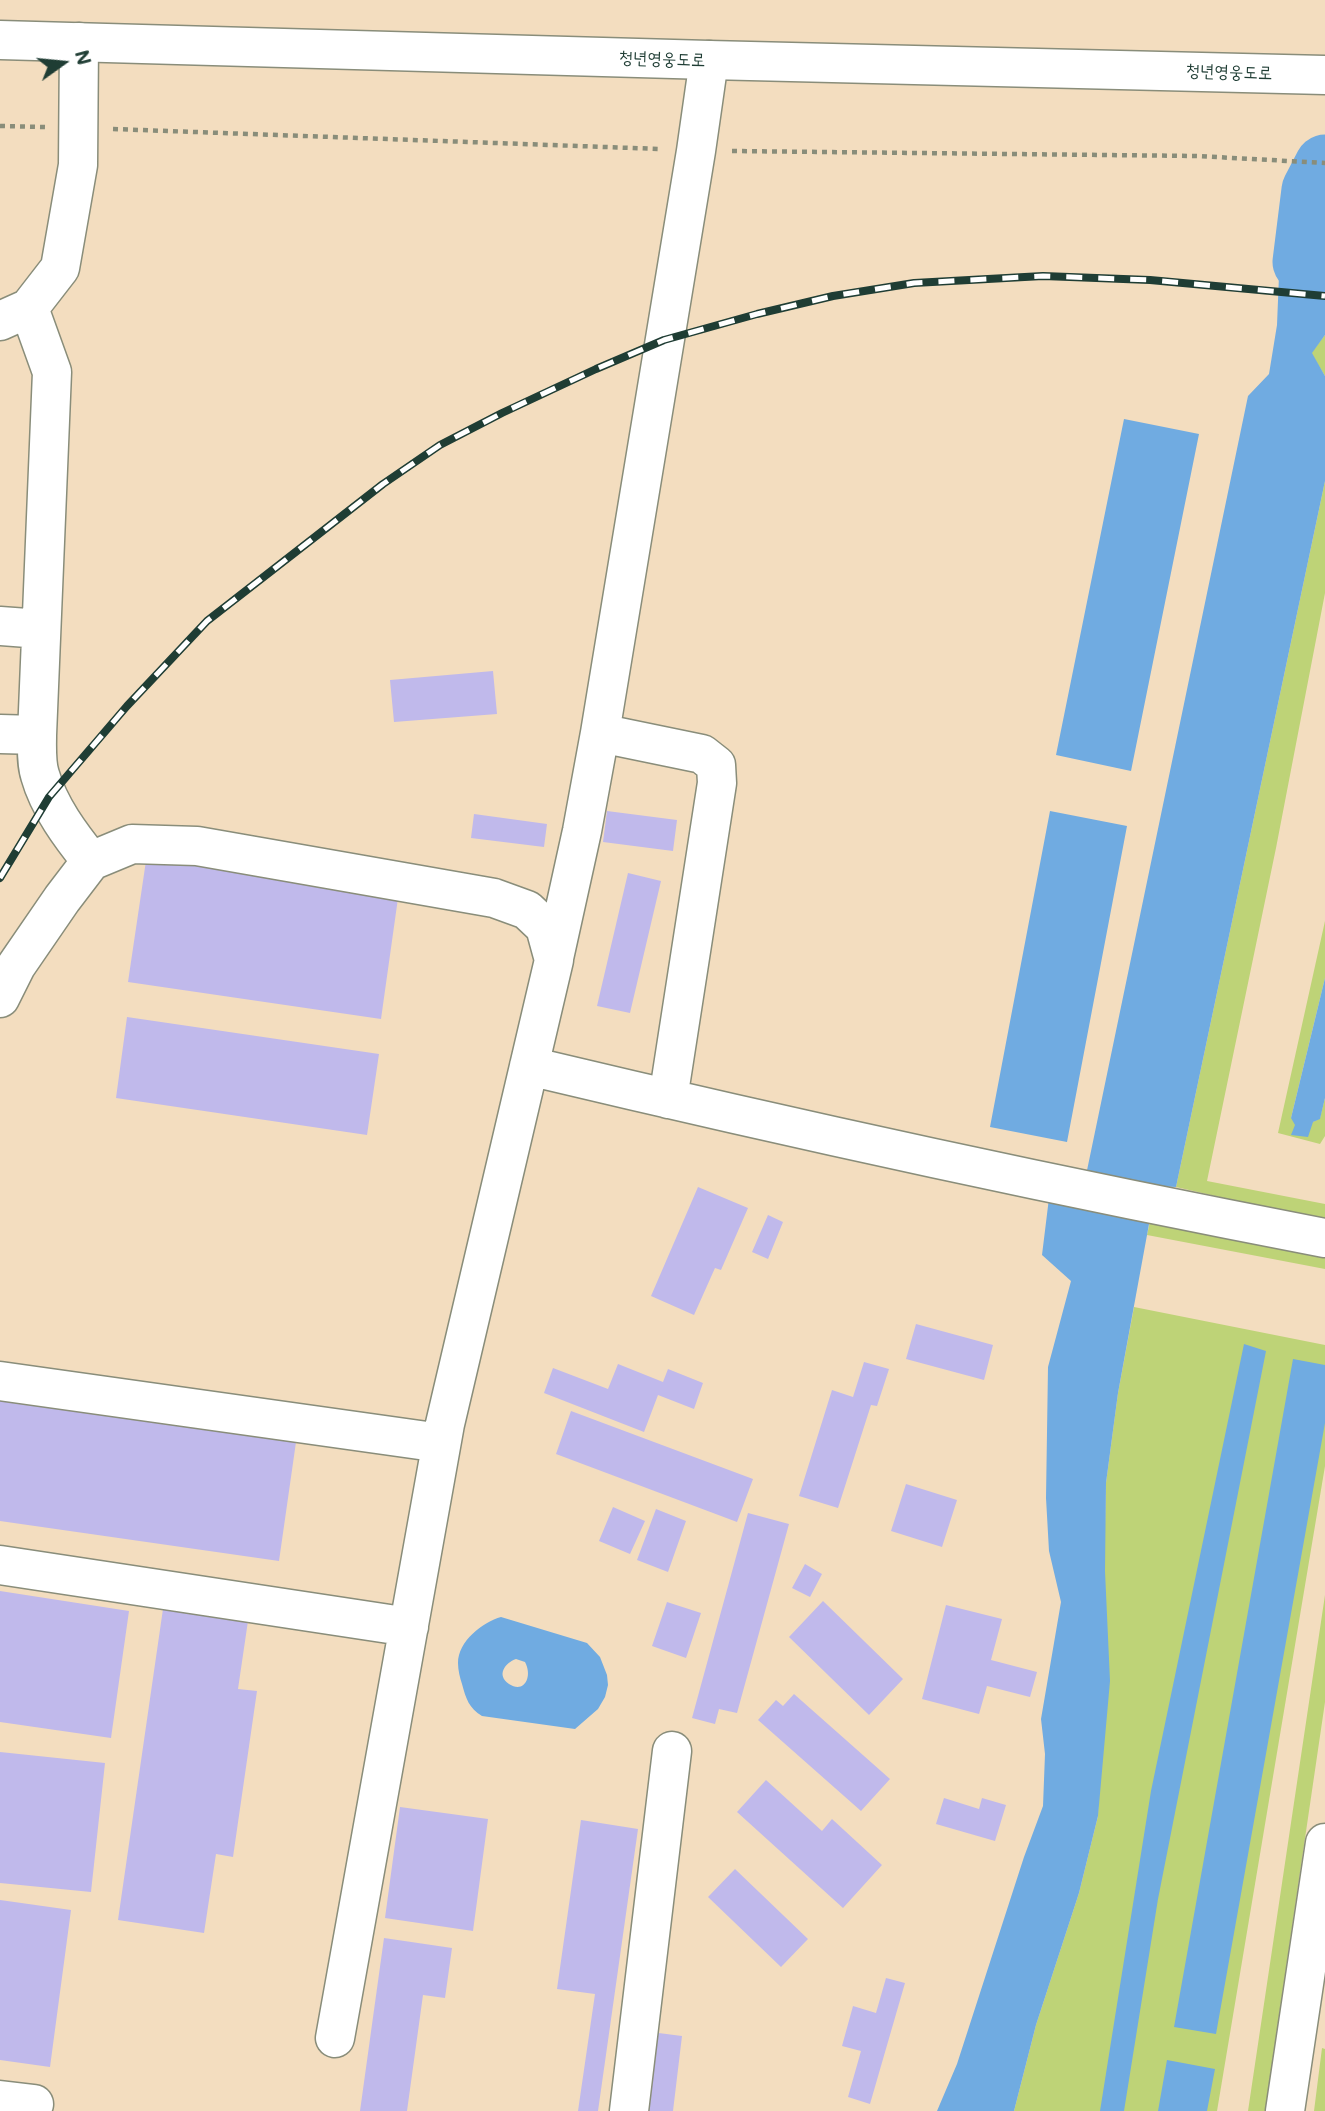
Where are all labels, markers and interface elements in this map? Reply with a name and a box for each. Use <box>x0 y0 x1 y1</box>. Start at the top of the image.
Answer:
north arrow <box>28 28 98 98</box>
text: N <box>70 47 98 68</box>
street label: 청년영웅도로 <box>618 47 706 71</box>
street label: 청년영웅도로 <box>1185 60 1273 84</box>

